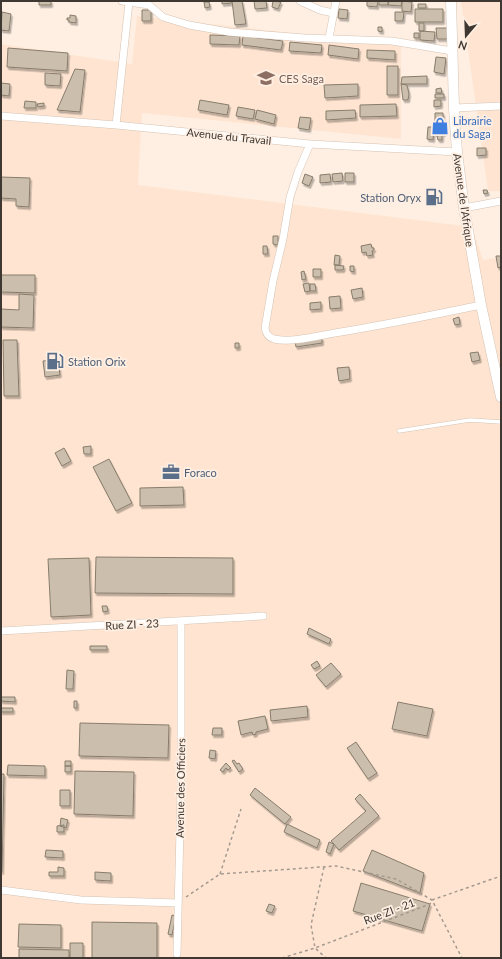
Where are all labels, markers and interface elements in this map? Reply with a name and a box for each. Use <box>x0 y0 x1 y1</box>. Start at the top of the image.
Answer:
north arrow <box>446 16 486 56</box>
text: N <box>456 38 469 53</box>
school or university icon: CES Saga <box>256 68 276 88</box>
place label: CES Saga <box>279 72 324 85</box>
place label: Librairie du Saga <box>453 114 492 140</box>
shop icon: Librairie du Saga <box>430 116 450 136</box>
street label: Avenue du Travail <box>186 125 272 147</box>
street label: Avenue de l'Afrique <box>451 153 477 248</box>
fuel station icon: Station Oryx <box>424 187 444 207</box>
place label: Station Oryx <box>360 191 422 204</box>
fuel station icon: Station Orix <box>45 351 65 371</box>
place label: Station Orix <box>68 355 126 368</box>
office icon: Foraco <box>161 462 181 482</box>
place label: Foraco <box>184 466 217 479</box>
street label: Rue ZI - 23 <box>105 616 159 632</box>
street label: Avenue des Officiers <box>173 738 187 838</box>
street label: Rue ZI - 21 <box>362 895 416 927</box>

